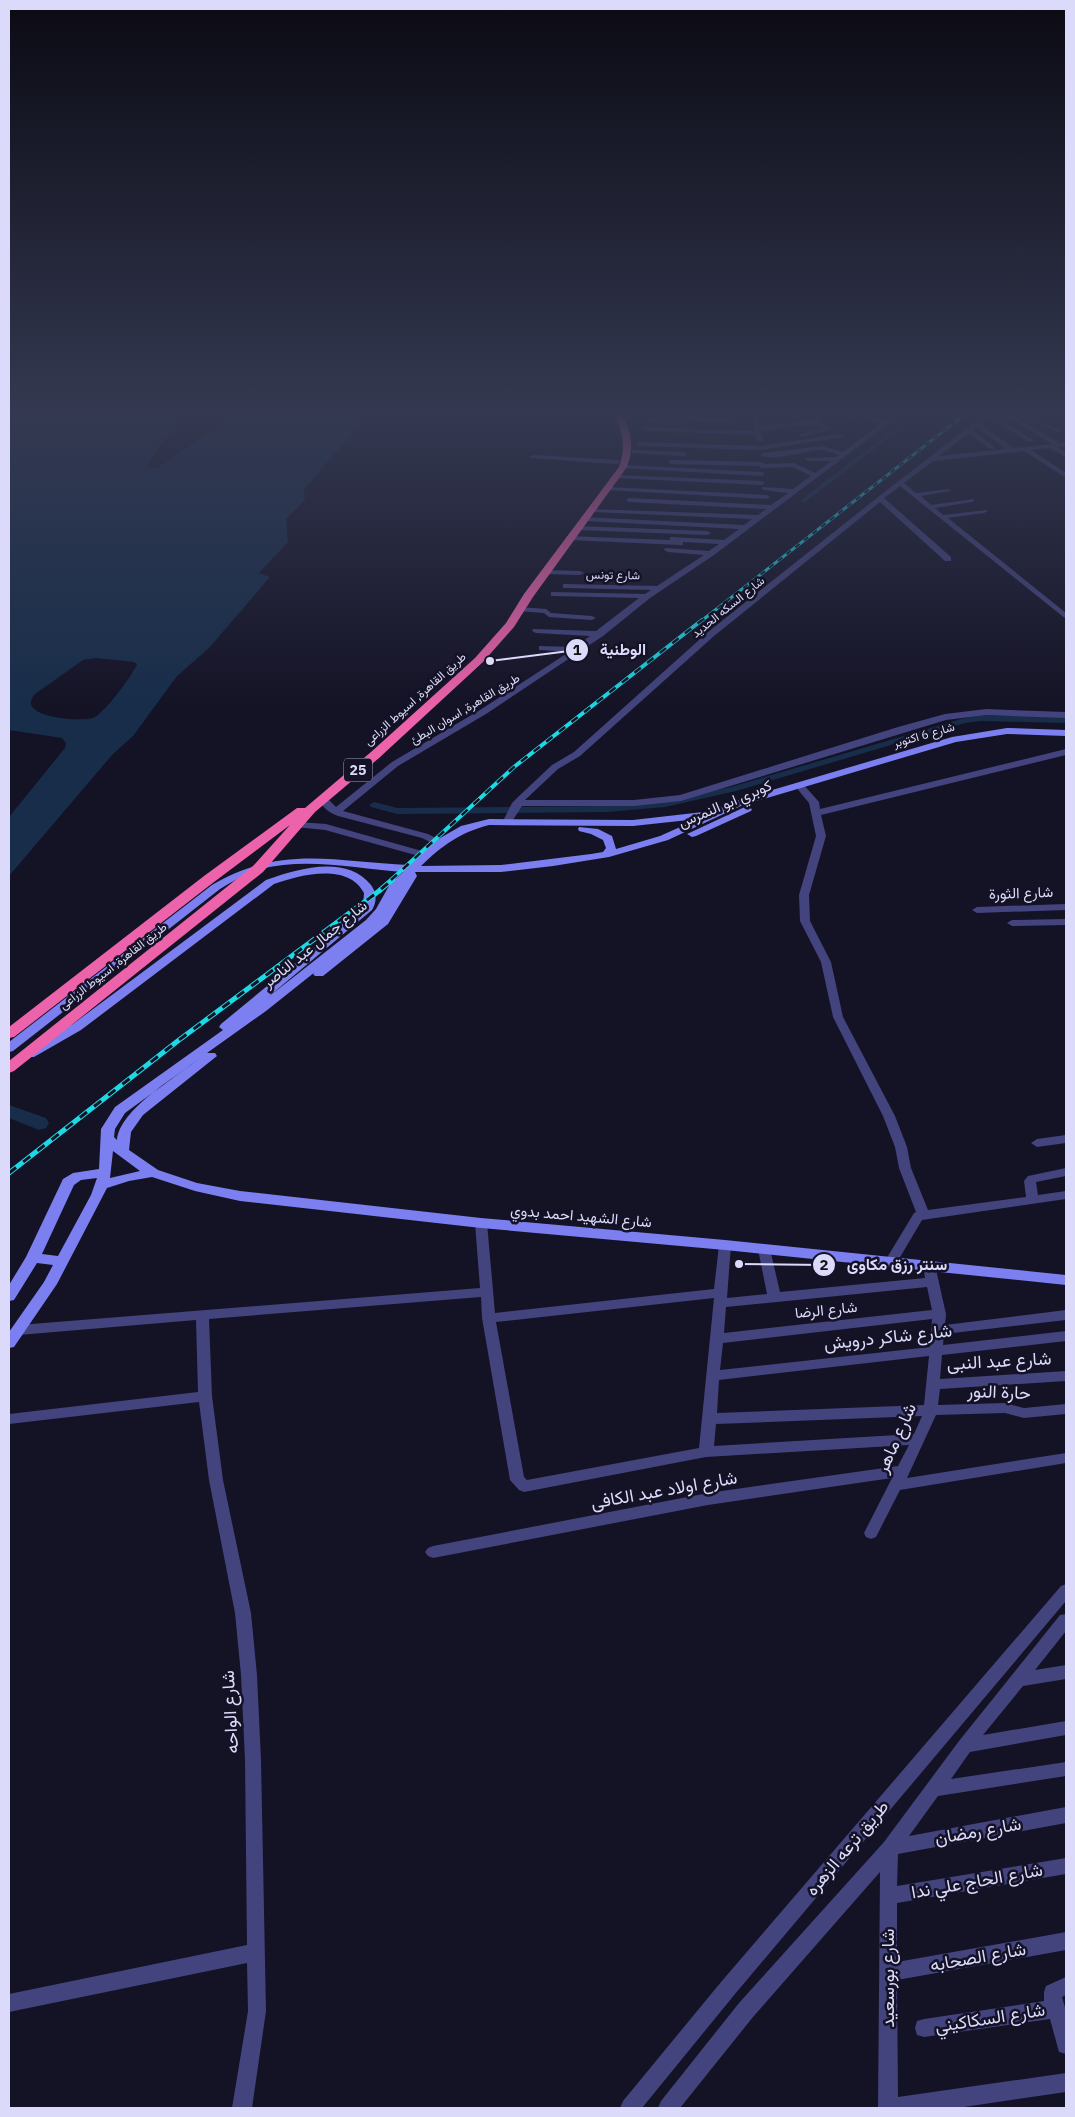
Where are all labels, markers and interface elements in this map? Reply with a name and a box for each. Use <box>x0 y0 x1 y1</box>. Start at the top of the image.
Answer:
street label: شارع تونس <box>586 567 640 584</box>
street label: شارع السكه الحديد <box>688 573 768 642</box>
callout: الوطنية <box>565 634 656 665</box>
text: الوطنية <box>600 639 646 660</box>
text: 1 <box>572 640 582 659</box>
street label: طريق القاهرة, اسيوط الزراعى <box>360 649 470 749</box>
street label: طريق القاهرة, اسوان البطئ <box>407 670 523 748</box>
street label: شارع 6 اكتوبر <box>891 719 957 753</box>
road number: 25 <box>344 758 372 782</box>
street label: كوبري ابو النمرس <box>675 775 776 835</box>
street label: شارع الثورة <box>988 882 1054 905</box>
street label: شارع جمال عبد الناصر <box>258 896 372 994</box>
street label: طريق القاهرة, اسيوط الزراعى <box>56 919 170 1013</box>
street label: شارع الشهيد احمد بدوي <box>509 1200 653 1235</box>
callout: سنتر رزق مكاوى <box>812 1249 957 1280</box>
text: سنتر رزق مكاوى <box>847 1254 947 1275</box>
text: 2 <box>819 1255 829 1274</box>
street label: شارع الرضا <box>794 1297 858 1324</box>
street label: شارع شاكر درويش <box>823 1318 953 1356</box>
street label: شارع عبد النبى <box>946 1346 1052 1376</box>
street label: حارة النور <box>966 1379 1031 1404</box>
street label: شارع ماهر <box>870 1399 922 1478</box>
street label: شارع اولاد عبد الكافى <box>589 1465 739 1515</box>
street label: شارع الواحه <box>216 1670 244 1754</box>
street label: طريق ترعه الزهره <box>800 1795 893 1900</box>
street label: شارع رمضان <box>933 1812 1023 1850</box>
street label: شارع الحاج علي ندا <box>909 1858 1045 1907</box>
street label: شارع بورسعيد <box>876 1928 900 2028</box>
street label: شارع الصحابه <box>928 1937 1028 1977</box>
street label: شارع السكاكيني <box>933 1997 1047 2042</box>

